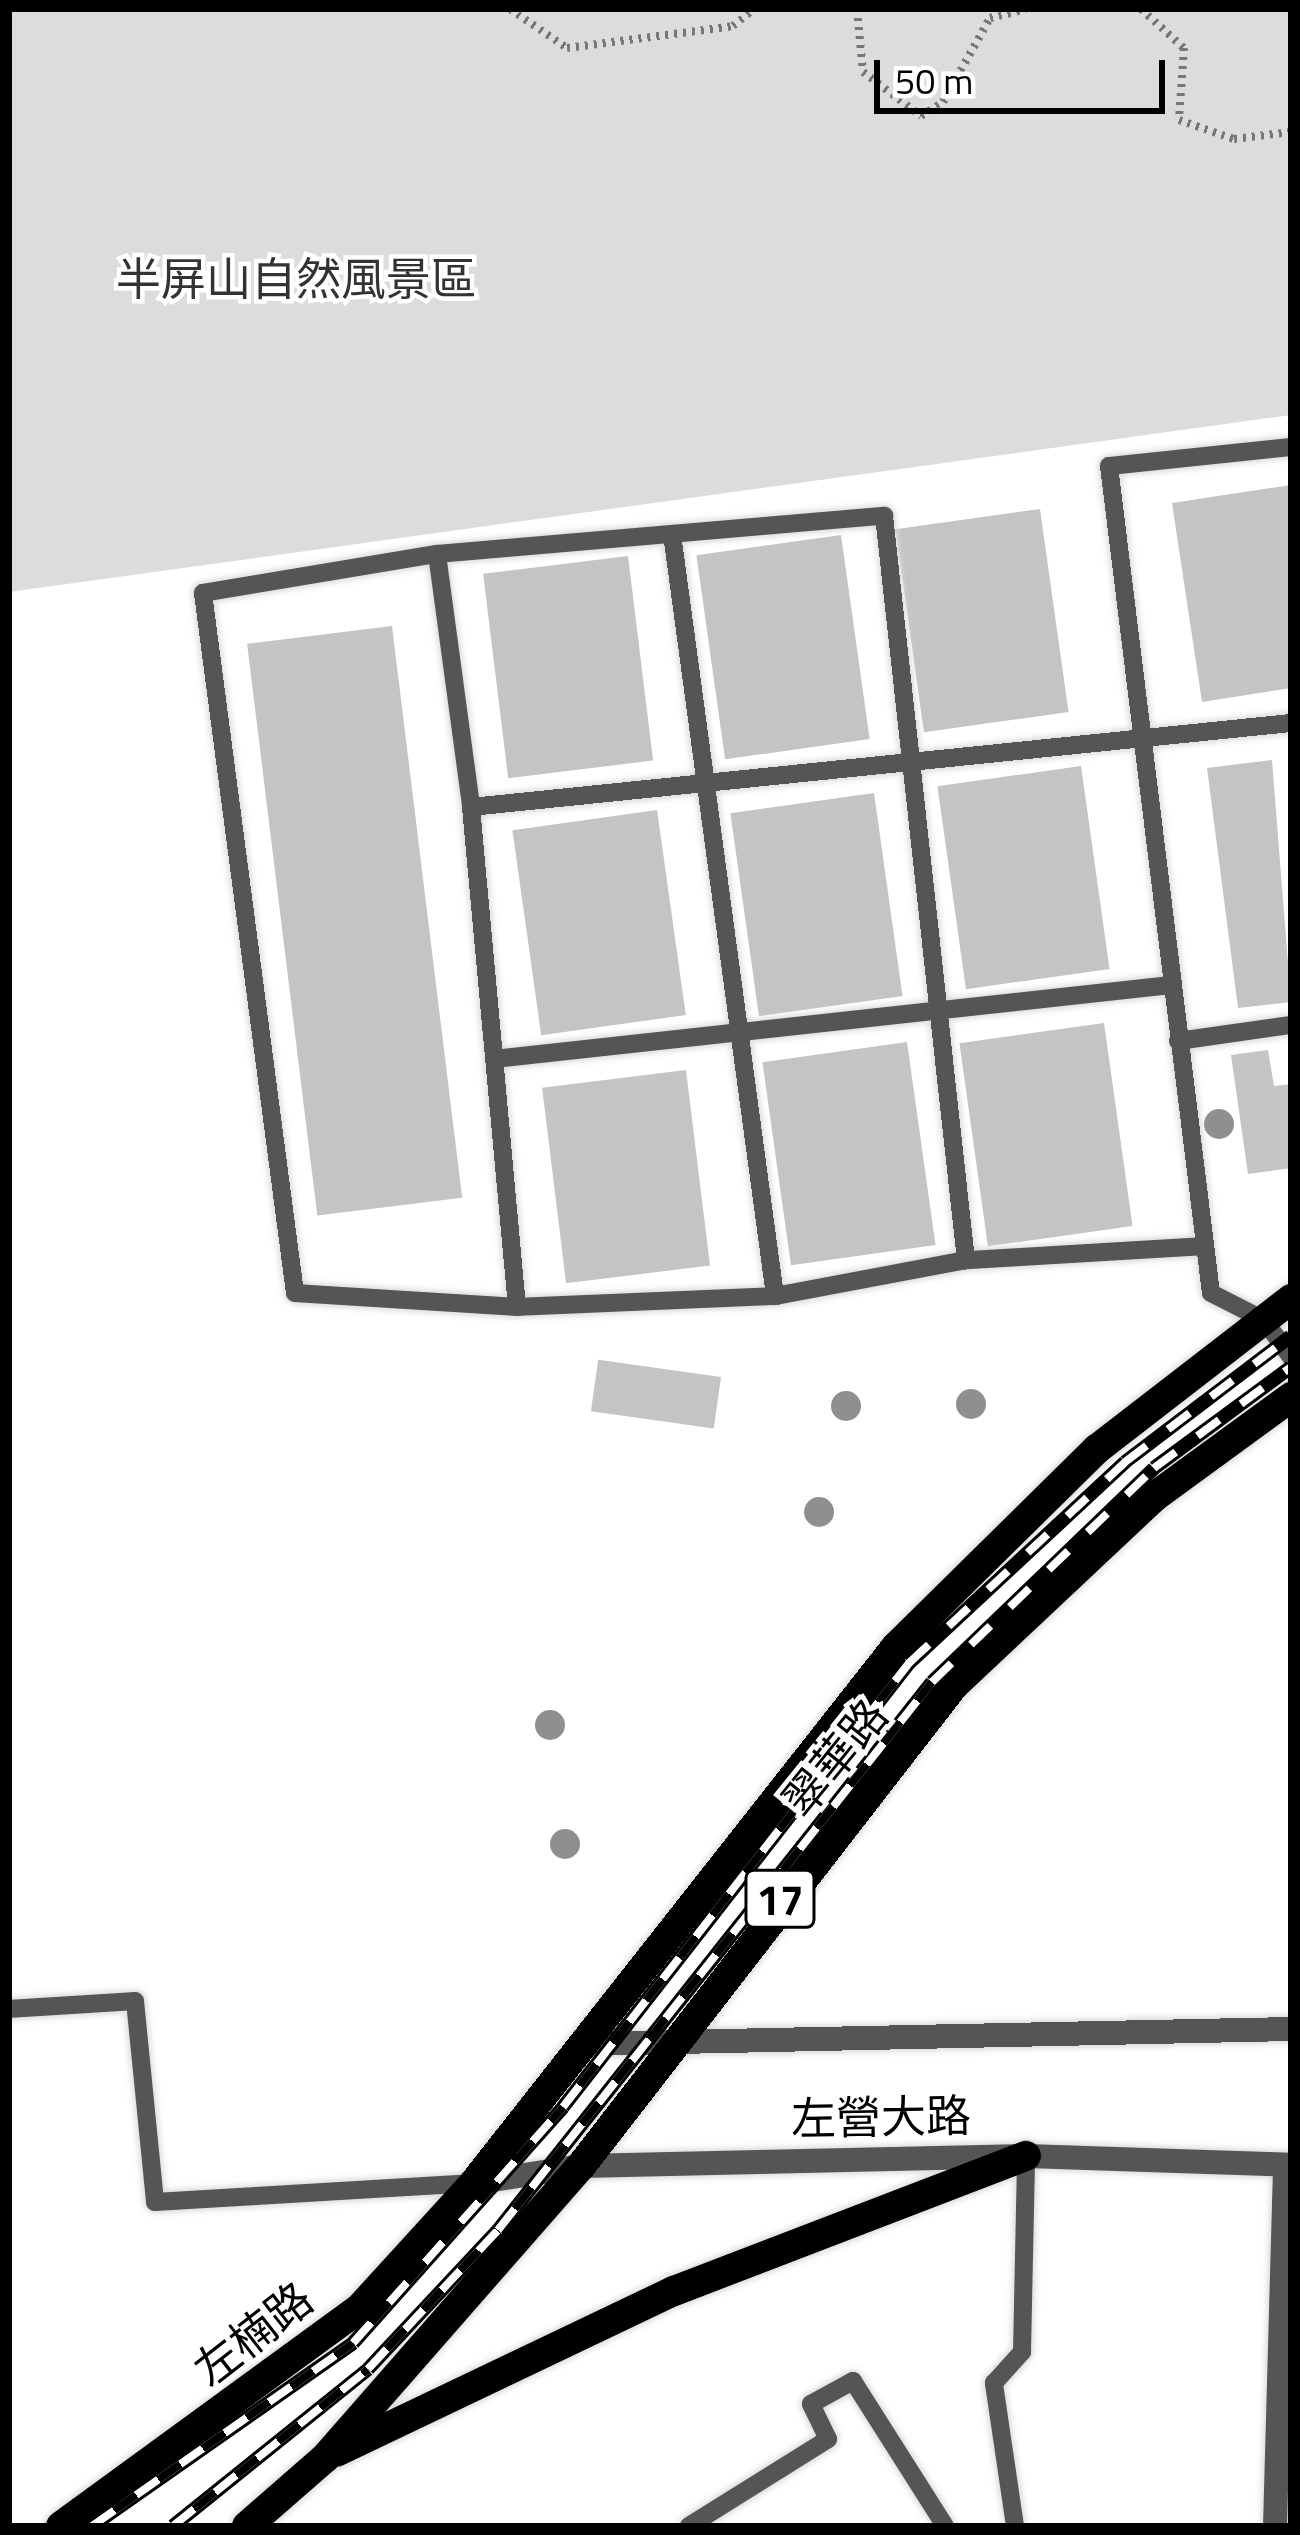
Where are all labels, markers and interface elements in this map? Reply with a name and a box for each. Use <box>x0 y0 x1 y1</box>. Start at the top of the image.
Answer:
scale bar <box>880 36 1171 110</box>
text: 50 m <box>895 53 973 108</box>
park label: 半屏山自然風景區 <box>116 252 476 306</box>
street label: 翠華路 <box>772 1689 898 1827</box>
road number: 17 <box>744 1863 816 1935</box>
street label: 左營大路 <box>791 2088 971 2146</box>
street label: 左楠路 <box>183 2271 323 2397</box>

